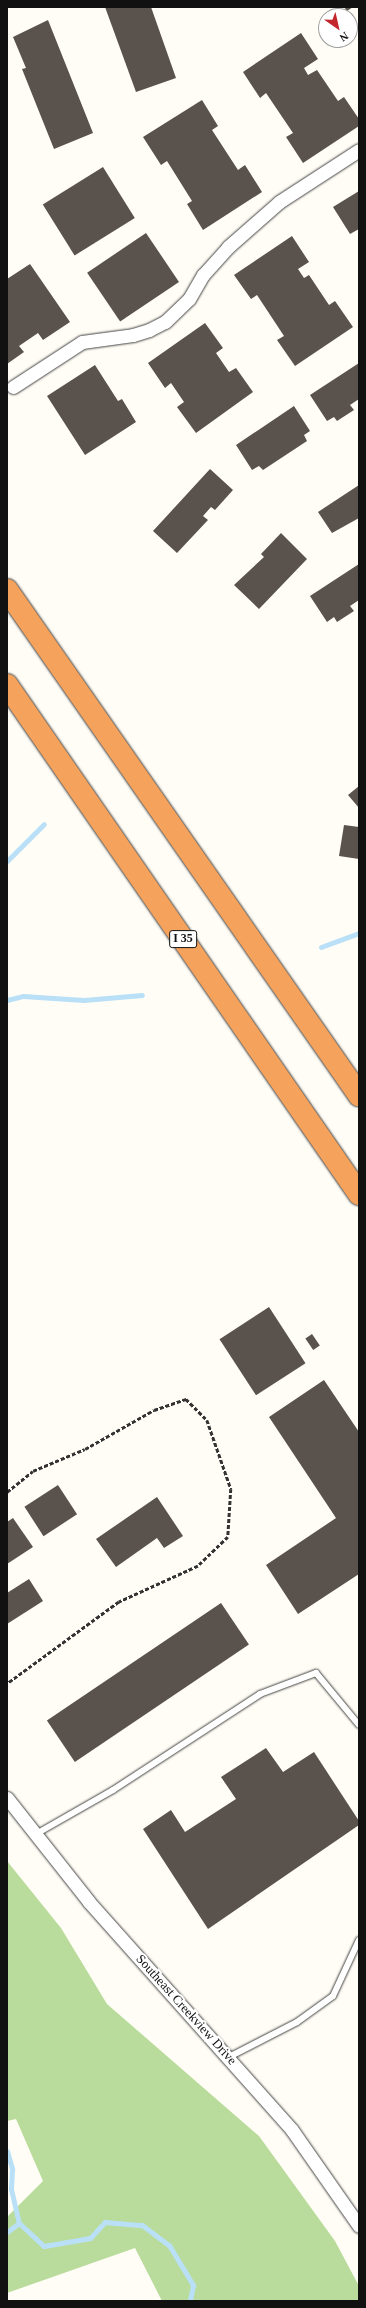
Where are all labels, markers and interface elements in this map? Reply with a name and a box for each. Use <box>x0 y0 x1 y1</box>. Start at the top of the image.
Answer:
north arrow <box>318 8 358 48</box>
text: N <box>338 30 351 44</box>
road number: I 35 <box>169 929 197 949</box>
street label: Southeast Creekview Drive <box>132 1952 240 2068</box>

